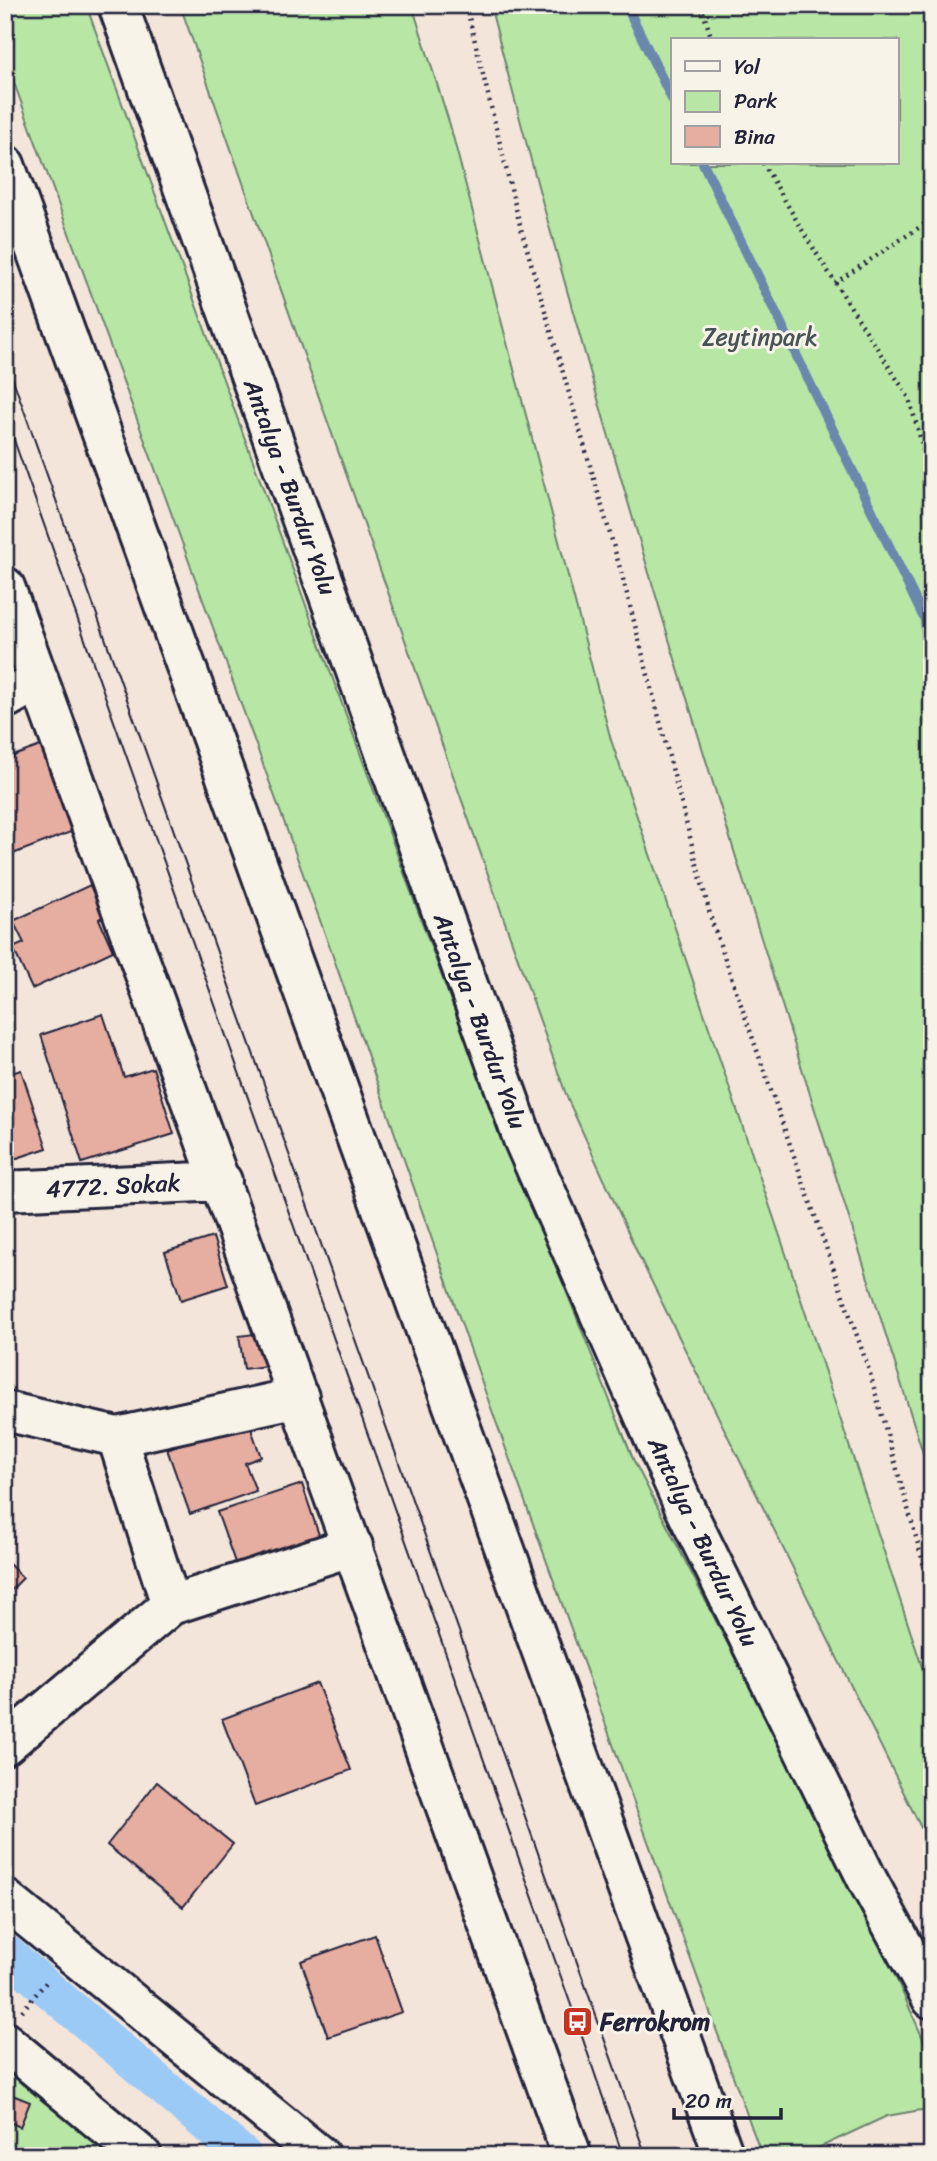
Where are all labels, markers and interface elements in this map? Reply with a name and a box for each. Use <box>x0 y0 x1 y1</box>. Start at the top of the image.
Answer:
legend <box>671 38 898 164</box>
text: Yol <box>734 48 761 86</box>
text: Park <box>734 82 777 120</box>
text: Bina <box>734 118 775 156</box>
park label: Zeytinpark <box>702 316 818 358</box>
street label: Antalya - Burdur Yolu <box>231 372 349 601</box>
street label: Antalya - Burdur Yolu <box>421 906 539 1135</box>
street label: 4772. Sokak <box>45 1161 182 1210</box>
street label: Antalya - Burdur Yolu <box>635 1429 770 1654</box>
place label: Ferrokrom <box>599 2001 710 2043</box>
bus stop icon: Ferrokrom <box>560 2005 594 2039</box>
scale bar <box>674 2077 781 2121</box>
text: 20 m <box>685 2082 732 2120</box>

